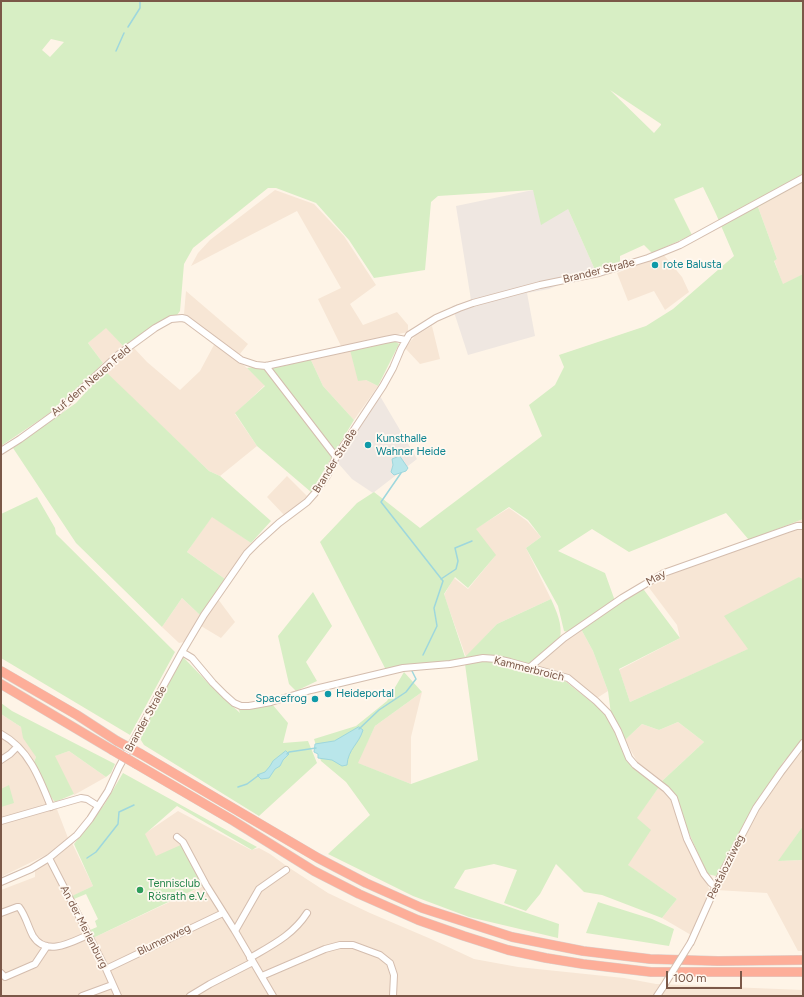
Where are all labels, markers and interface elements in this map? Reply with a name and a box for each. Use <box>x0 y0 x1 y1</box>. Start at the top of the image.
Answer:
street label: Brander Straße <box>562 256 636 286</box>
place label: rote Balusta <box>663 258 722 272</box>
marker: rote Balusta <box>650 260 660 270</box>
street label: Auf dem Neuen Feld <box>48 343 134 419</box>
street label: Brander Straße <box>310 426 360 496</box>
place label: Kunsthalle Wahner Heide <box>376 432 446 458</box>
marker: Kunsthalle Wahner Heide <box>363 440 373 450</box>
street label: May <box>644 567 668 589</box>
street label: Kammerbroich <box>493 654 565 684</box>
street label: Brander Straße <box>122 684 170 754</box>
place label: Heideportal <box>336 687 394 701</box>
marker: Heideportal <box>323 689 333 699</box>
place label: Spacefrog <box>256 692 307 706</box>
marker: Spacefrog <box>310 694 320 704</box>
street label: Pestalozziweg <box>705 833 747 901</box>
place label: Tennisclub Rösrath e.V. <box>148 877 207 903</box>
street label: An der Merlenburg <box>57 883 111 971</box>
marker: Tennisclub Rösrath e.V. <box>135 885 145 895</box>
street label: Blumenweg <box>135 921 193 959</box>
scale bar <box>668 963 744 989</box>
text: 100 m <box>673 971 707 985</box>

